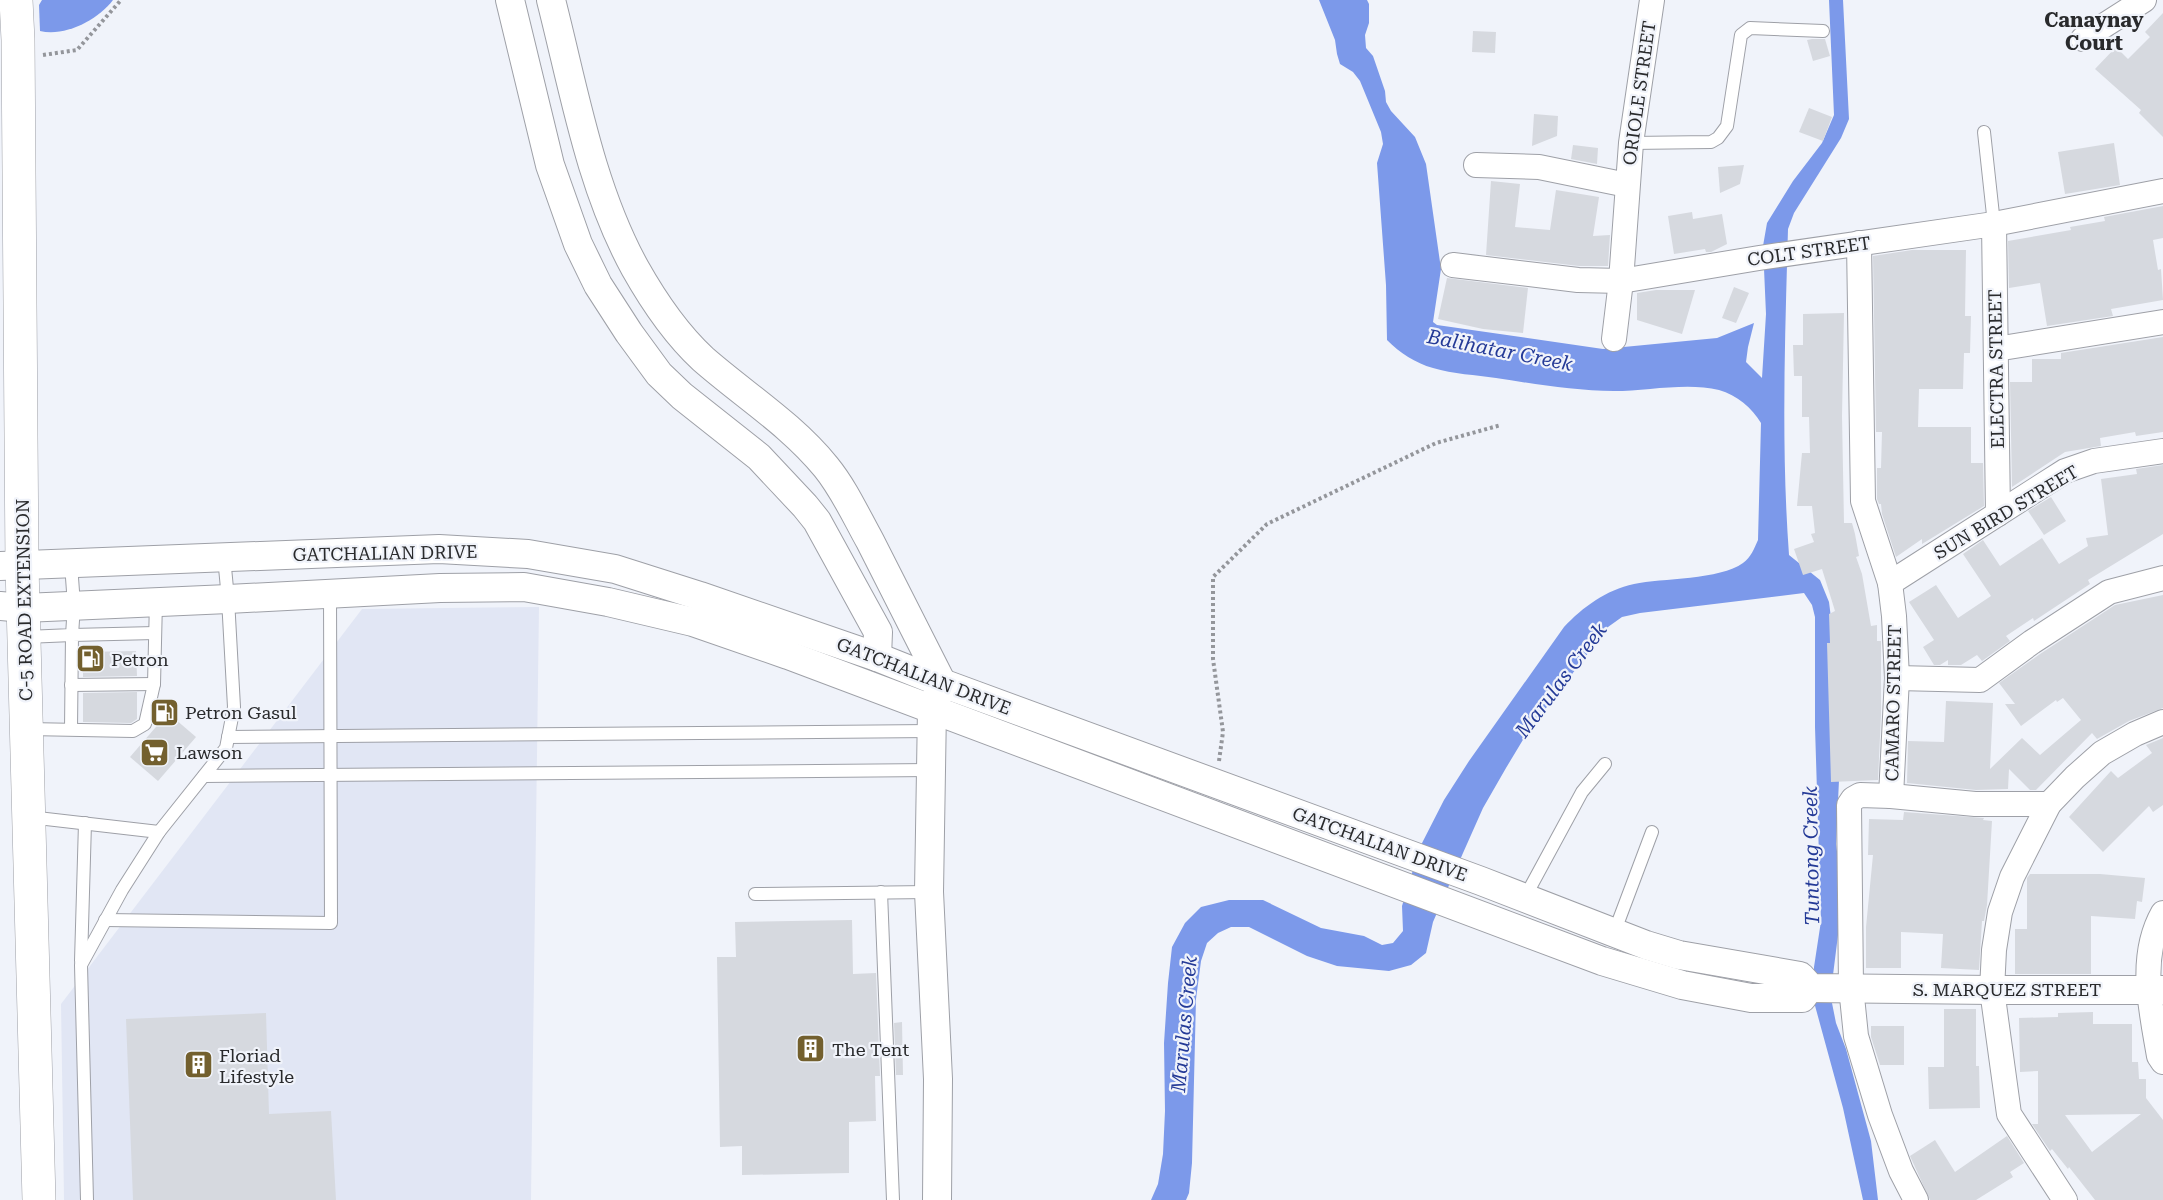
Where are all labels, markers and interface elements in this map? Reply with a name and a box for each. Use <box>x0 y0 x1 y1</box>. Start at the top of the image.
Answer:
district label: Canaynay Court <box>2044 8 2144 55</box>
street label: ORIOLE STREET <box>1618 19 1660 167</box>
street label: COLT STREET <box>1746 232 1872 270</box>
street label: ELECTRA STREET <box>1984 289 2008 449</box>
water label: Balihatar Creek <box>1424 324 1575 376</box>
street label: SUN BIRD STREET <box>1930 461 2082 563</box>
street label: C-5 ROAD EXTENSION <box>12 499 36 701</box>
street label: GATCHALIAN DRIVE <box>292 541 478 565</box>
water label: Marulas Creek <box>1510 618 1612 743</box>
street label: CAMARO STREET <box>1881 624 1905 782</box>
street label: GATCHALIAN DRIVE <box>834 633 1014 719</box>
fuel station icon: Petron <box>74 643 106 675</box>
place label: Petron <box>111 649 169 670</box>
fuel station icon: Petron Gasul <box>148 696 180 728</box>
place label: Petron Gasul <box>185 702 297 723</box>
supermarket icon: Lawson <box>139 736 171 768</box>
place label: Lawson <box>176 742 243 763</box>
water label: Tuntong Creek <box>1798 786 1824 926</box>
street label: GATCHALIAN DRIVE <box>1290 803 1470 885</box>
water label: Marulas Creek <box>1166 955 1202 1094</box>
street label: S. MARQUEZ STREET <box>1913 979 2101 1000</box>
building icon: The Tent <box>795 1033 827 1065</box>
place label: The Tent <box>832 1039 909 1060</box>
place label: Floriad Lifestyle <box>219 1045 294 1087</box>
building icon: Floriad Lifestyle <box>182 1049 214 1081</box>

